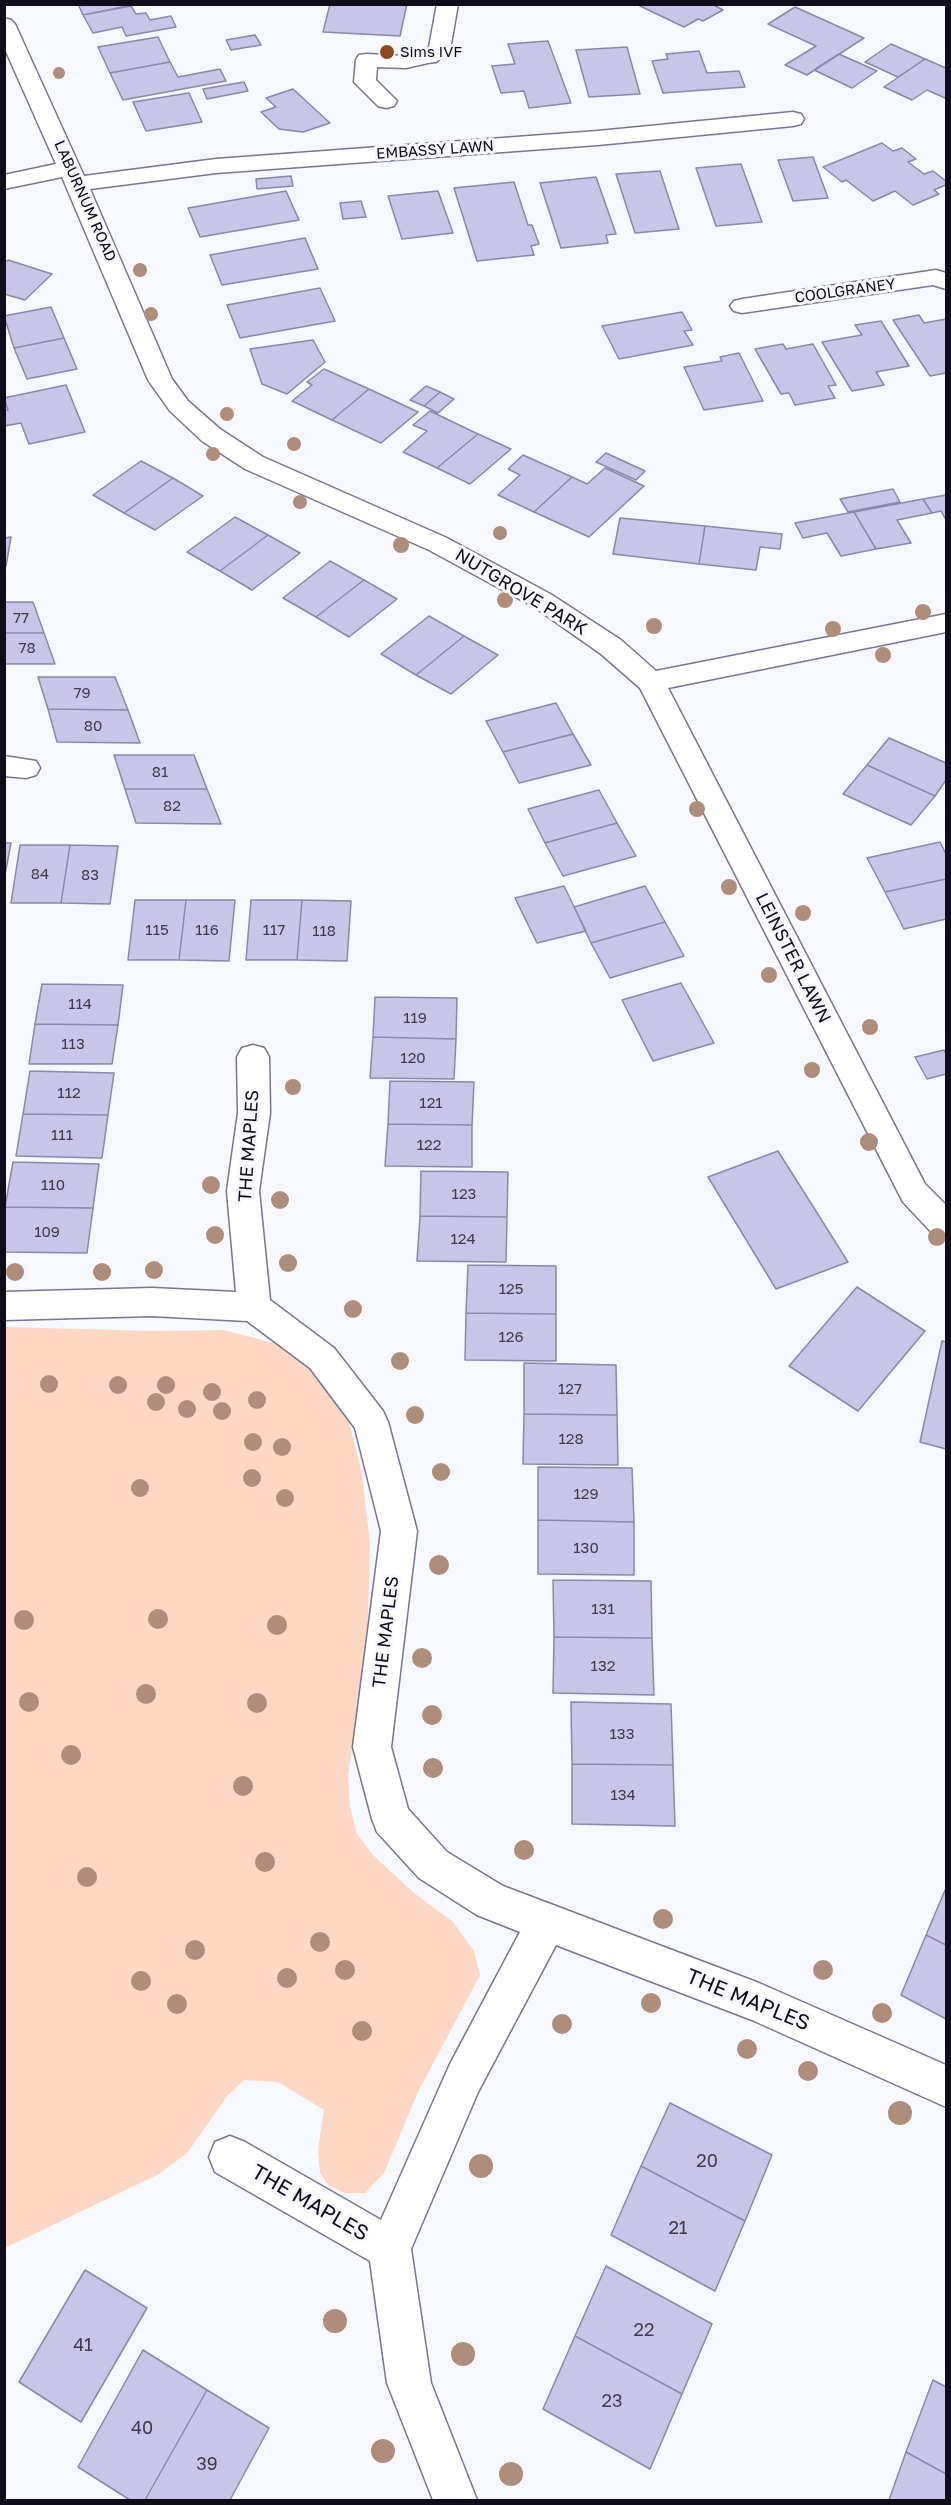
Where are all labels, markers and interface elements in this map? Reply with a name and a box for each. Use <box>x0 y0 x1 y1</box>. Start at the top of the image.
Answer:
marker: Sims IVF <box>378 43 396 61</box>
place label: Sims IVF <box>400 43 462 61</box>
street label: EMBASSY LAWN <box>376 137 494 163</box>
street label: LABURNUM ROAD <box>50 138 120 264</box>
street label: COOLGRANEY <box>794 275 896 307</box>
street label: NUTGROVE PARK <box>451 544 591 640</box>
house number: 77 <box>13 609 29 627</box>
house number: 78 <box>18 639 36 657</box>
house number: 79 <box>73 684 91 702</box>
house number: 80 <box>84 717 102 735</box>
house number: 81 <box>152 763 168 781</box>
house number: 82 <box>163 797 181 815</box>
house number: 84 <box>31 865 49 883</box>
house number: 83 <box>81 866 99 884</box>
street label: LEINSTER LAWN <box>751 889 835 1027</box>
house number: 115 <box>145 921 169 939</box>
house number: 116 <box>195 921 219 939</box>
house number: 117 <box>263 921 285 939</box>
house number: 118 <box>312 922 336 940</box>
house number: 114 <box>68 995 92 1013</box>
house number: 119 <box>403 1009 427 1027</box>
house number: 113 <box>61 1035 85 1053</box>
house number: 120 <box>400 1049 426 1067</box>
house number: 112 <box>57 1084 81 1102</box>
street label: THE MAPLES <box>234 1089 264 1203</box>
house number: 121 <box>419 1094 443 1112</box>
house number: 111 <box>51 1126 73 1144</box>
house number: 122 <box>417 1136 441 1154</box>
house number: 110 <box>41 1176 65 1194</box>
house number: 123 <box>452 1185 476 1203</box>
house number: 109 <box>34 1223 60 1241</box>
house number: 124 <box>450 1230 476 1248</box>
house number: 125 <box>499 1280 523 1298</box>
house number: 126 <box>498 1328 524 1346</box>
house number: 127 <box>558 1380 582 1398</box>
house number: 128 <box>558 1430 584 1448</box>
house number: 129 <box>573 1485 599 1503</box>
house number: 130 <box>573 1539 599 1557</box>
street label: THE MAPLES <box>368 1575 404 1689</box>
house number: 131 <box>591 1600 615 1618</box>
house number: 132 <box>591 1657 615 1675</box>
house number: 133 <box>610 1725 634 1743</box>
house number: 134 <box>610 1786 636 1804</box>
street label: THE MAPLES <box>682 1964 814 2036</box>
house number: 20 <box>696 2150 718 2172</box>
street label: THE MAPLES <box>247 2159 373 2247</box>
house number: 21 <box>668 2217 688 2239</box>
house number: 22 <box>634 2319 654 2341</box>
house number: 41 <box>73 2334 93 2356</box>
house number: 23 <box>602 2390 622 2412</box>
house number: 40 <box>131 2417 153 2439</box>
house number: 39 <box>196 2453 218 2475</box>

